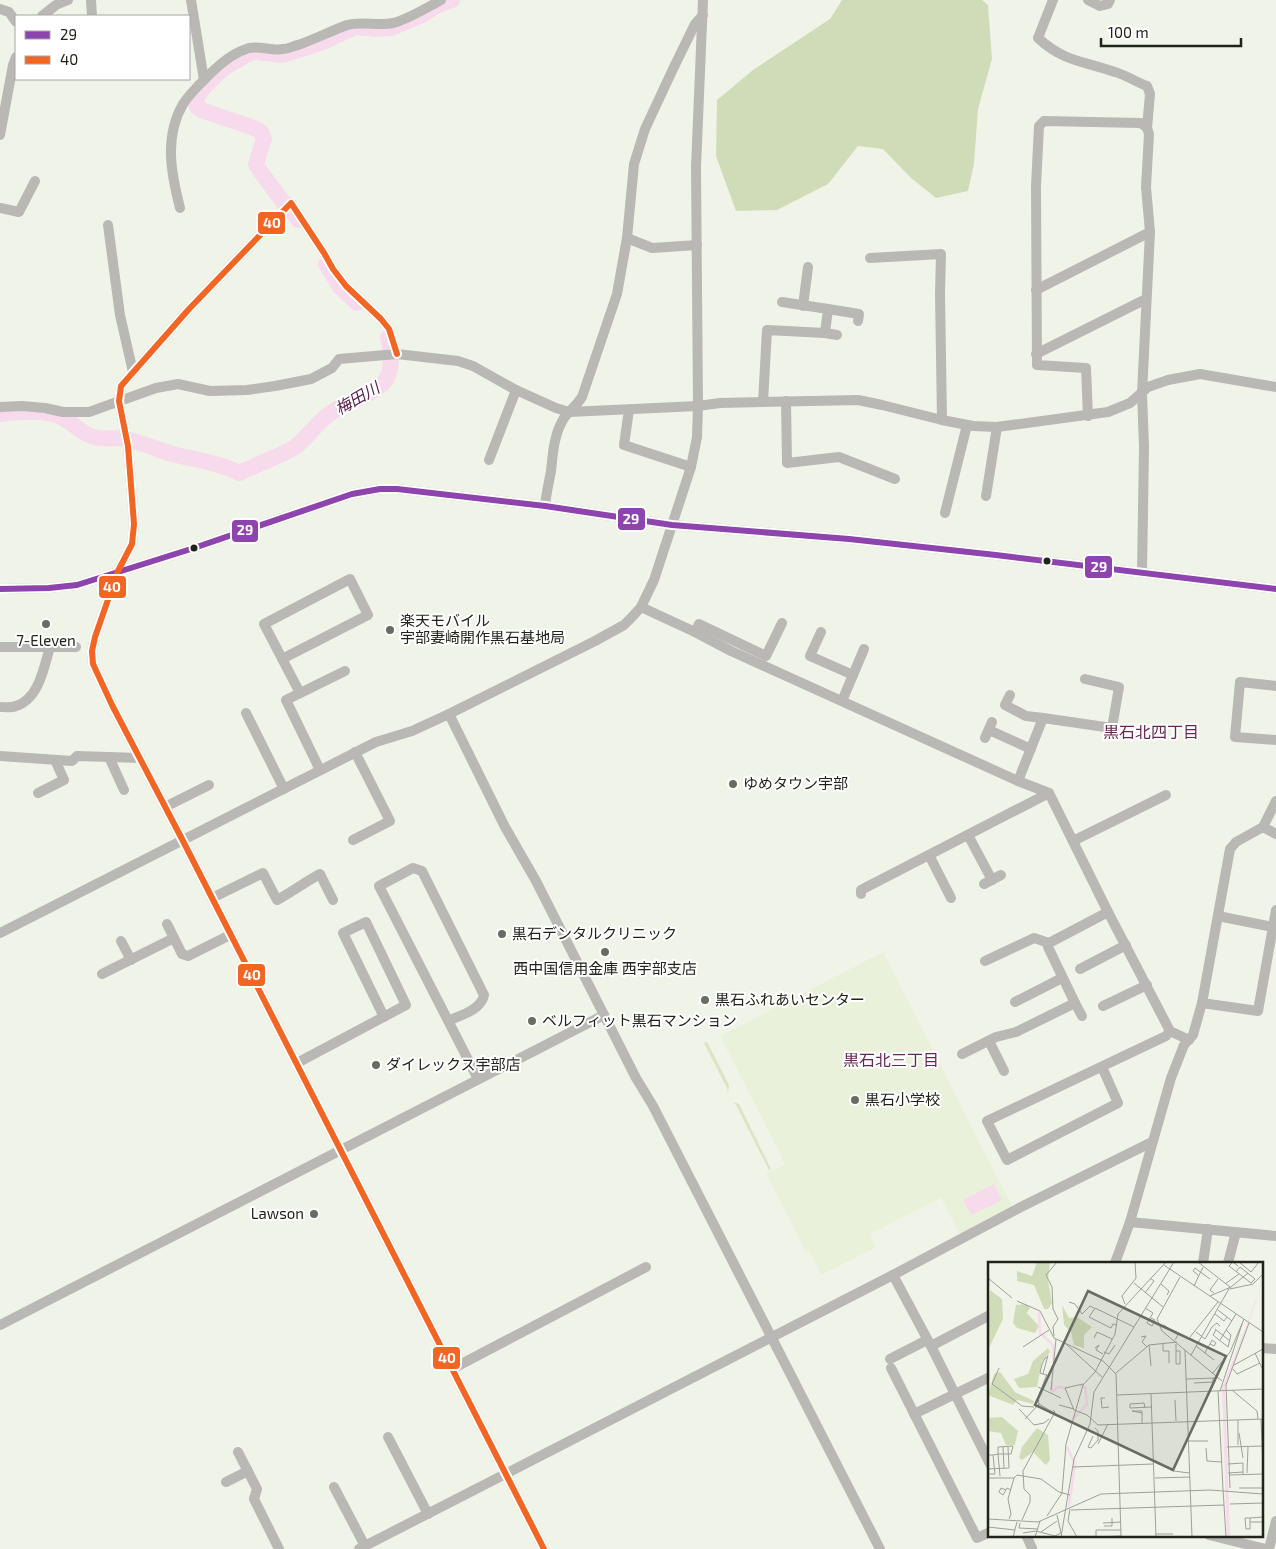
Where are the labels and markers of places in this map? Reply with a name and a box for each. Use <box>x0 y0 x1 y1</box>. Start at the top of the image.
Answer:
unlabelled marker <box>189 543 199 553</box>
unlabelled marker <box>1042 556 1052 566</box>
place label: 楽天モバイル 宇部妻崎開作黒石基地局 <box>400 611 565 646</box>
marker: 7-Eleven <box>40 618 52 630</box>
marker: 楽天モバイル 宇部妻崎開作黒石基地局 <box>384 624 396 636</box>
place label: 7-Eleven <box>16 631 76 649</box>
place label: ゆめタウン宇部 <box>743 774 848 792</box>
marker: ゆめタウン宇部 <box>727 778 739 790</box>
place label: 黒石デンタルクリニック <box>512 924 677 942</box>
marker: 黒石デンタルクリニック <box>496 928 508 940</box>
marker: 西中国信用金庫 西宇部支店 <box>599 946 611 958</box>
place label: 西中国信用金庫 西宇部支店 <box>513 959 697 977</box>
place label: 黒石ふれあいセンター <box>715 990 865 1008</box>
marker: 黒石ふれあいセンター <box>699 994 711 1006</box>
place label: ベルフィット黒石マンション <box>542 1011 737 1029</box>
marker: ベルフィット黒石マンション <box>526 1015 538 1027</box>
place label: ダイレックス宇部店 <box>386 1055 521 1073</box>
marker: ダイレックス宇部店 <box>370 1059 382 1071</box>
place label: 黒石小学校 <box>865 1090 940 1108</box>
marker: 黒石小学校 <box>849 1094 861 1106</box>
place label: Lawson <box>251 1204 304 1222</box>
marker: Lawson <box>308 1208 320 1220</box>

